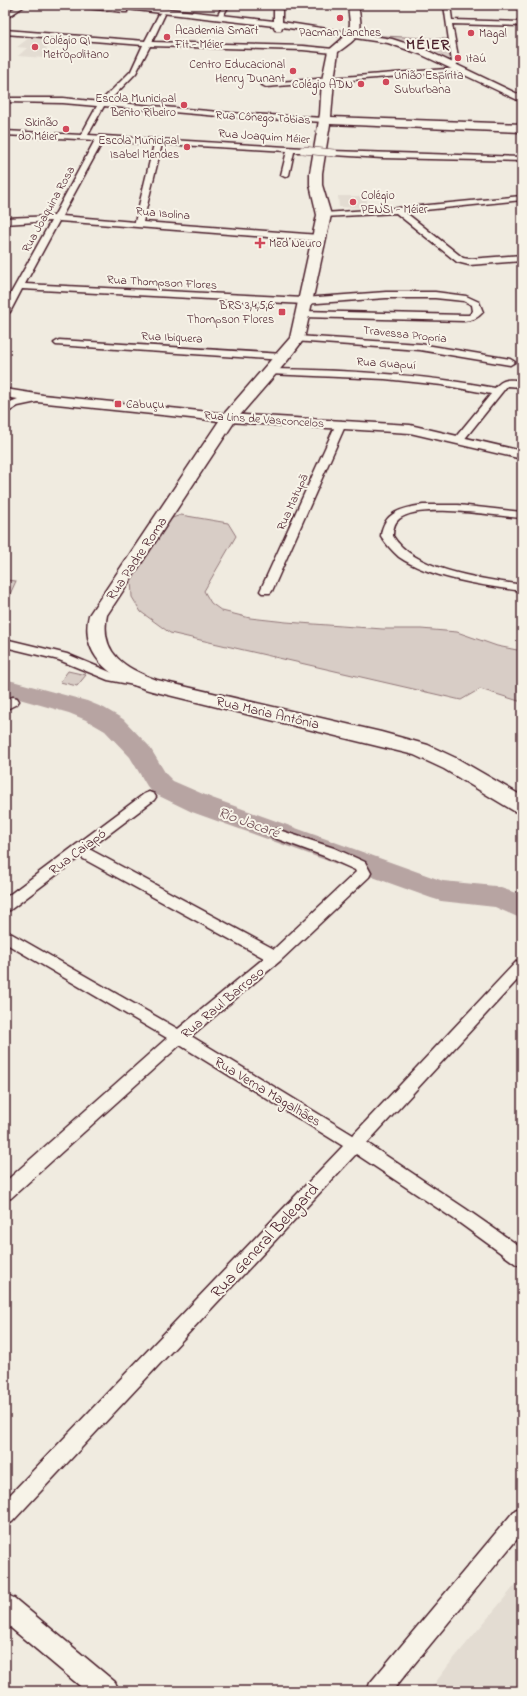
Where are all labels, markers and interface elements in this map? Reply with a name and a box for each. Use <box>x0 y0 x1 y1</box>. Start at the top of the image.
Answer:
marker: Pacman Lanches <box>335 13 345 23</box>
place label: Academia Smart Fit - Méier <box>174 22 259 54</box>
place label: Pacman Lanches <box>299 24 381 42</box>
place label: Magal <box>479 25 507 44</box>
marker: Magal <box>466 28 476 38</box>
place label: Colégio QI Metropolitano <box>43 32 109 64</box>
marker: Academia Smart Fit - Méier <box>162 32 172 42</box>
district label: MÉIER <box>406 34 450 56</box>
marker: Colégio QI Metropolitano <box>30 42 40 52</box>
place label: Itaú <box>466 50 486 68</box>
marker: Itaú <box>453 53 463 63</box>
place label: Centro Educacional Henry Dunant <box>189 56 285 89</box>
marker: Centro Educacional Henry Dunant <box>288 66 298 76</box>
place label: União Espírita Suburbana <box>394 67 463 99</box>
place label: Colégio ADN <box>292 76 353 95</box>
marker: União Espírita Suburbana <box>381 77 391 87</box>
marker: Colégio ADN <box>356 79 366 89</box>
place label: Escola Municipal Bento Ribeiro <box>95 90 176 122</box>
marker: Escola Municipal Bento Ribeiro <box>179 100 189 110</box>
street label: Rua Cônego Tobias <box>215 107 311 130</box>
place label: Skinão do Méier <box>18 114 58 146</box>
marker: Skinão do Méier <box>61 124 71 134</box>
street label: Rua Joaquim Méier <box>218 125 311 149</box>
place label: Escola Municipal Isabel Mendes <box>98 132 179 164</box>
marker: Escola Municipal Isabel Mendes <box>182 142 192 152</box>
street label: Rua Joaquina Rosa <box>18 163 80 256</box>
place label: Colégio PENSI - Méier <box>361 187 428 219</box>
marker: Colégio PENSI - Méier <box>348 197 358 207</box>
street label: Rua Isolina <box>135 203 191 225</box>
place label: Med Neuro <box>269 235 322 253</box>
marker: Med Neuro <box>254 237 266 249</box>
street label: Rua Thompson Flores <box>106 271 217 295</box>
place label: BRS 3,4,5,6: Thompson Flores <box>187 297 274 329</box>
marker: BRS 3,4,5,6: Thompson Flores <box>277 307 287 317</box>
street label: Travessa Propria <box>362 322 448 348</box>
street label: Rua Ibiquera <box>141 327 203 349</box>
street label: Rua Guapuí <box>356 353 416 375</box>
place label: Cabuçu <box>126 396 165 414</box>
marker: Cabuçu <box>113 399 123 409</box>
street label: Rua Lins de Vasconcelos <box>203 407 325 433</box>
street label: Rua Matupã <box>272 471 313 534</box>
street label: Rua Padre Roma <box>101 513 173 605</box>
street label: Rua Maria Antônia <box>214 691 321 736</box>
water label: Rio Jacaré <box>215 802 284 845</box>
street label: Rua Caiapó <box>45 824 111 881</box>
street label: Rua Raul Barroso <box>177 962 269 1044</box>
street label: Rua Verna Magalhães <box>209 1052 325 1133</box>
street label: Rua General Belegard <box>205 1177 327 1306</box>

